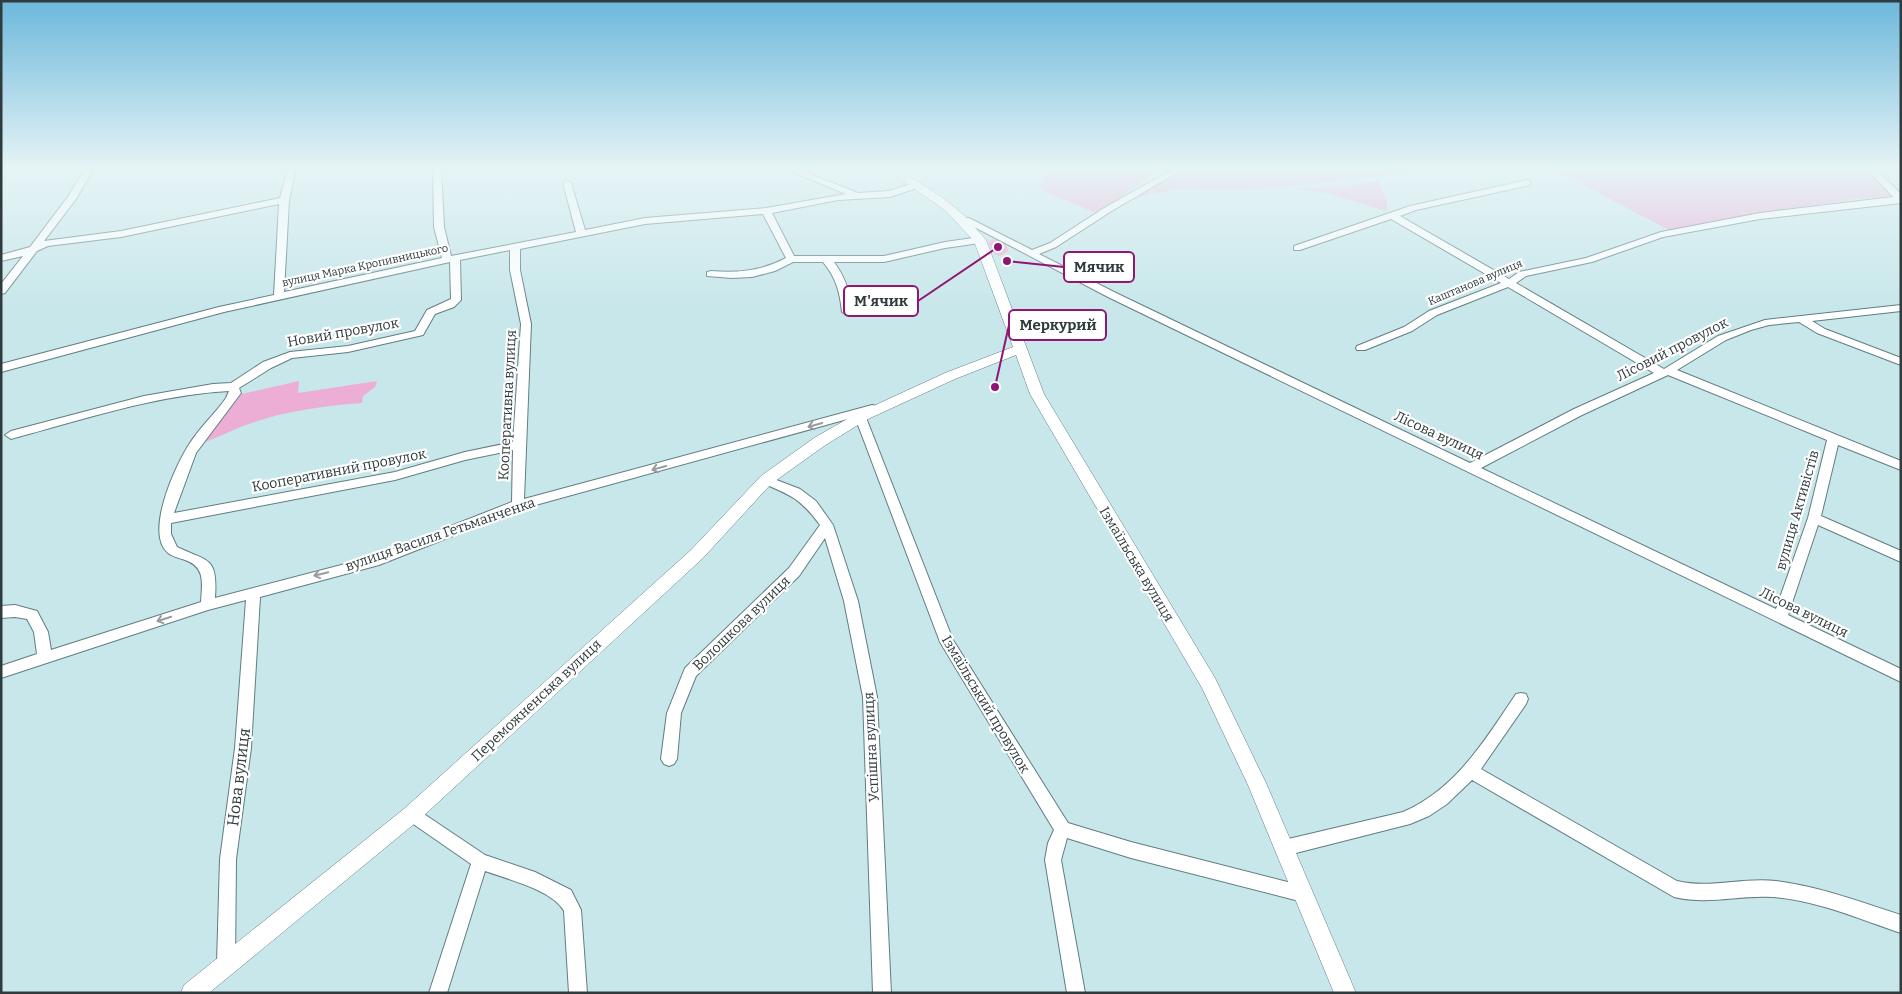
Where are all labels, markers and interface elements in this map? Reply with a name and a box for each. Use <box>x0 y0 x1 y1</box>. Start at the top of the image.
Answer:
street label: вулиця Марка Кропивницького <box>281 242 449 289</box>
callout: Мячик <box>1064 252 1134 282</box>
street label: Каштанова вулиця <box>1426 257 1524 308</box>
text: Мячик <box>1074 258 1125 276</box>
callout: М'ячик <box>844 286 918 316</box>
text: М'ячик <box>854 292 909 310</box>
callout: Меркурий <box>1009 310 1106 340</box>
street label: Новий провулок <box>286 314 401 351</box>
street label: Лісовий провулок <box>1614 314 1731 385</box>
text: Меркурий <box>1019 316 1097 334</box>
street label: Кооперативна вулиця <box>495 329 520 481</box>
street label: Лісова вулиця <box>1391 407 1486 464</box>
one-way arrow <box>808 421 824 430</box>
street label: Кооперативний провулок <box>251 445 428 496</box>
street label: вулиця Активістів <box>1772 448 1823 572</box>
one-way arrow <box>651 464 667 473</box>
street label: вулиця Василя Гетьманченка <box>343 494 538 575</box>
street label: Ізмаїльська вулиця <box>1096 504 1178 625</box>
one-way arrow <box>313 570 329 579</box>
street label: Волошкова вулиця <box>689 572 794 674</box>
street label: Лісова вулиця <box>1757 584 1851 641</box>
one-way arrow <box>157 614 173 624</box>
street label: Ізмаїльський провулок <box>938 632 1034 777</box>
street label: Переможненська вулиця <box>468 635 605 765</box>
street label: Успішна вулиця <box>860 691 883 802</box>
street label: Нова вулиця <box>223 727 254 827</box>

